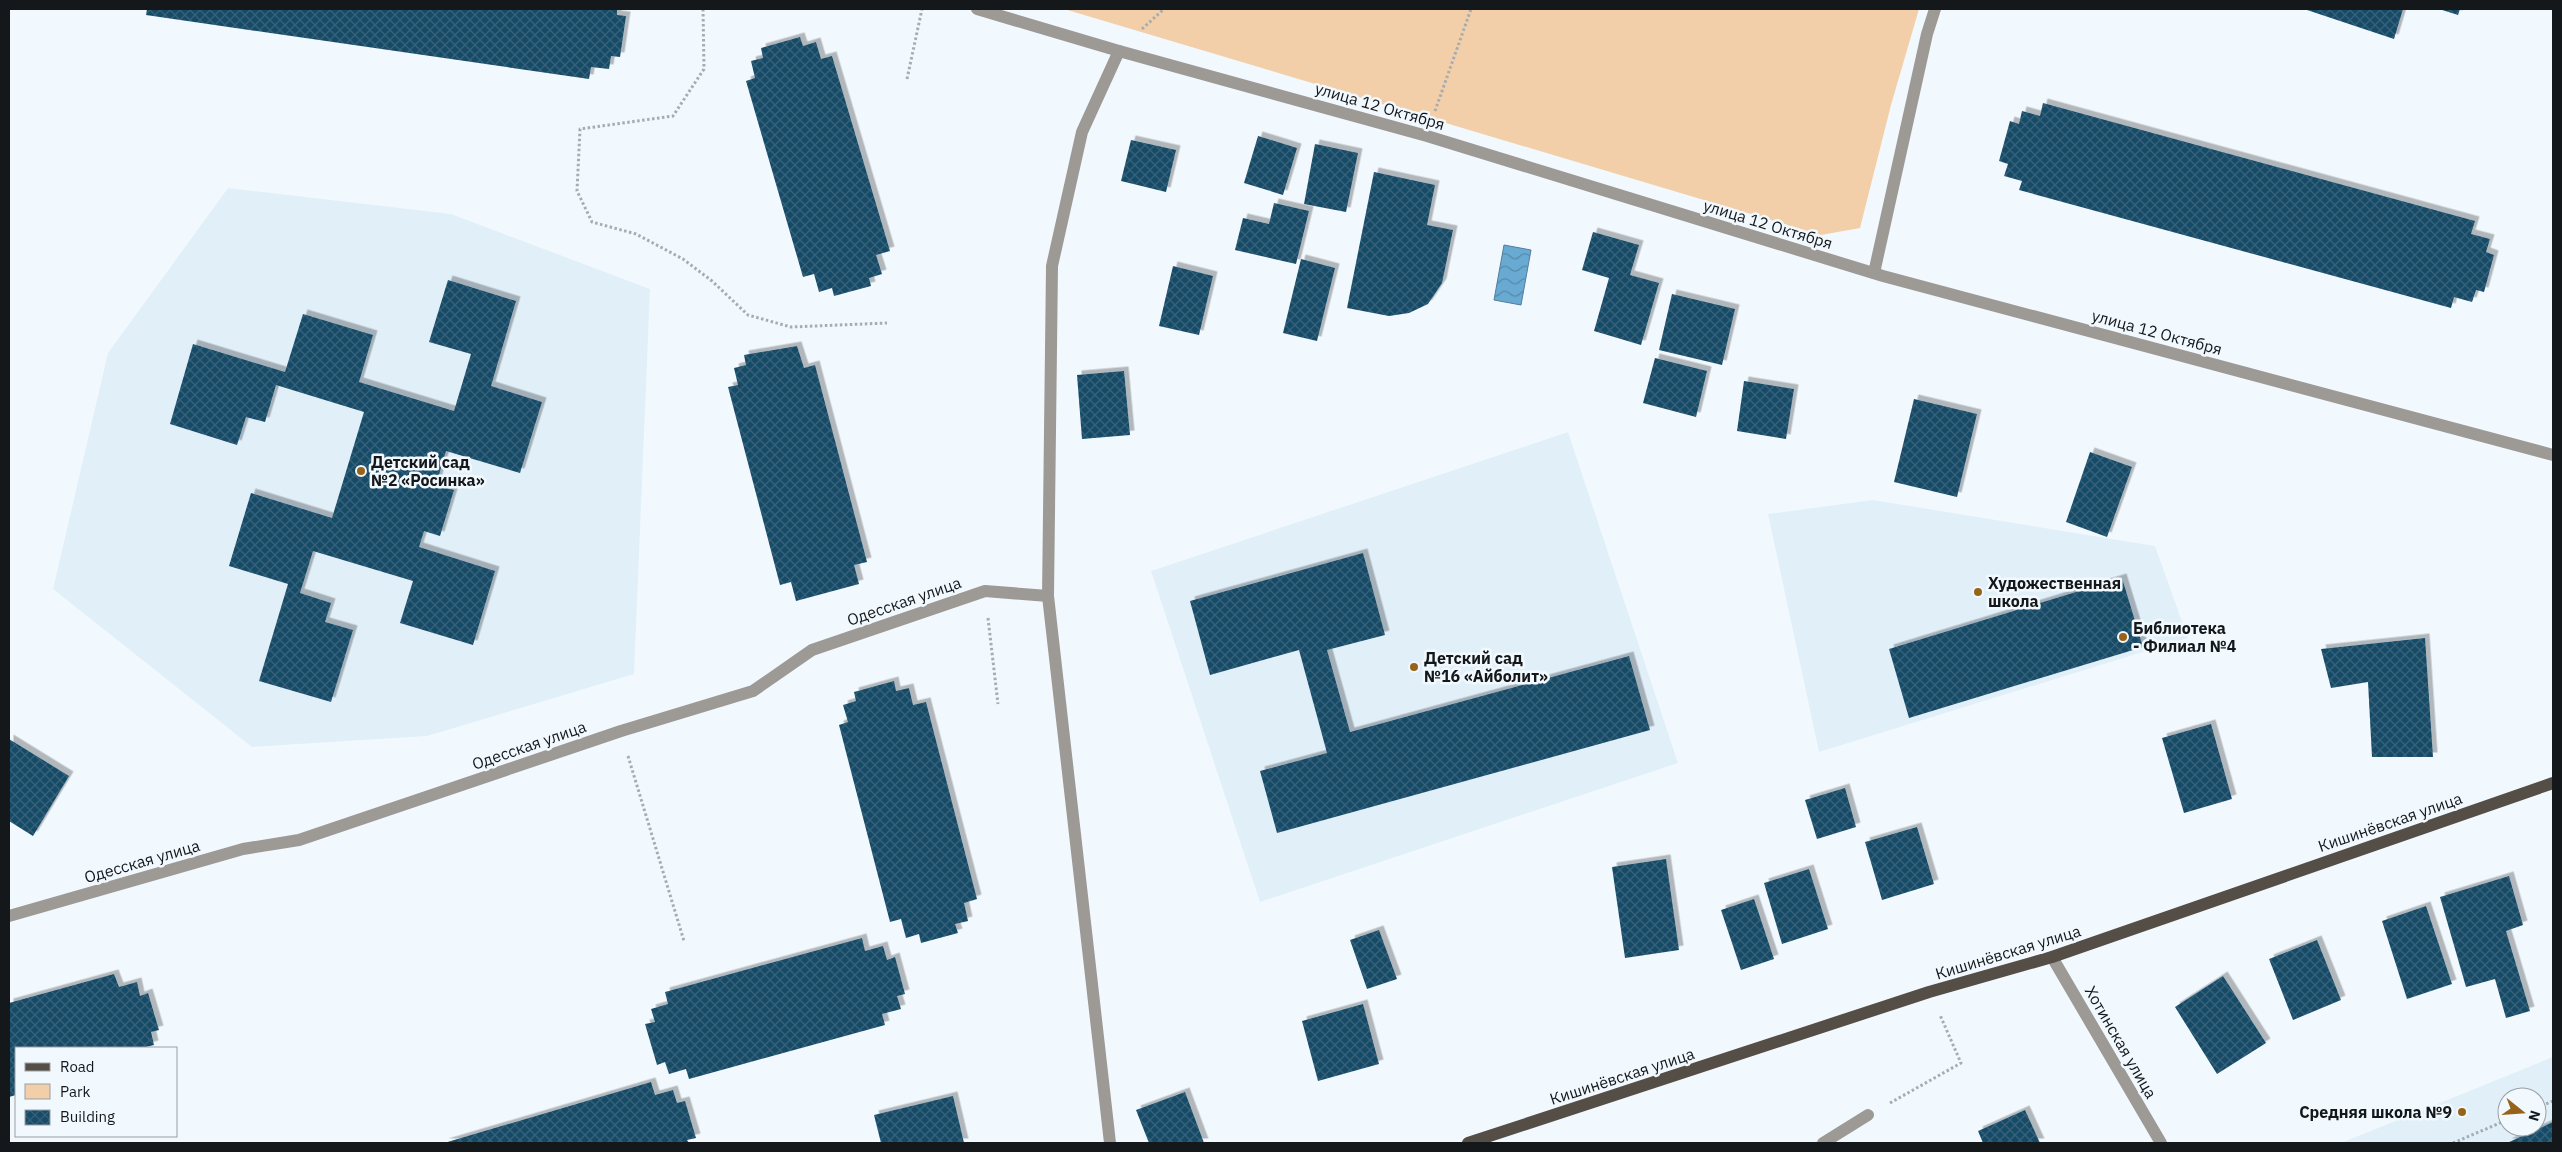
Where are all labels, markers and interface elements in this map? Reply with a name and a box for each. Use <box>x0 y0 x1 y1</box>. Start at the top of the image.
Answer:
street label: улица 12 Октября <box>1313 78 1447 134</box>
street label: улица 12 Октября <box>1701 195 1835 253</box>
street label: улица 12 Октября <box>2090 305 2224 359</box>
place label: Детский сад №2 «Росинка» <box>371 452 485 490</box>
marker: Детский сад №2 «Росинка» <box>355 465 367 477</box>
street label: Одесская улица <box>844 572 964 630</box>
place label: Художественная школа <box>1988 573 2121 611</box>
marker: Художественная школа <box>1972 586 1984 598</box>
place label: Библиотека - Филиал №4 <box>2133 618 2237 656</box>
marker: Библиотека - Филиал №4 <box>2117 631 2129 643</box>
place label: Детский сад №16 «Айболит» <box>1424 648 1548 686</box>
marker: Детский сад №16 «Айболит» <box>1408 661 1420 673</box>
street label: Одесская улица <box>469 716 589 774</box>
street label: Кишинёвская улица <box>2315 788 2465 856</box>
street label: Одесская улица <box>82 835 203 887</box>
street label: Кишинёвская улица <box>1933 920 2084 984</box>
street label: Хотинская улица <box>2081 982 2162 1102</box>
street label: Кишинёвская улица <box>1547 1043 1697 1109</box>
legend <box>15 1047 178 1137</box>
text: Road <box>60 1057 95 1076</box>
text: Park <box>60 1082 90 1101</box>
north arrow <box>2497 1087 2547 1137</box>
place label: Средняя школа №9 <box>2299 1102 2452 1122</box>
marker: Средняя школа №9 <box>2456 1106 2468 1118</box>
text: Building <box>60 1107 115 1126</box>
text: N <box>2524 1108 2545 1123</box>

